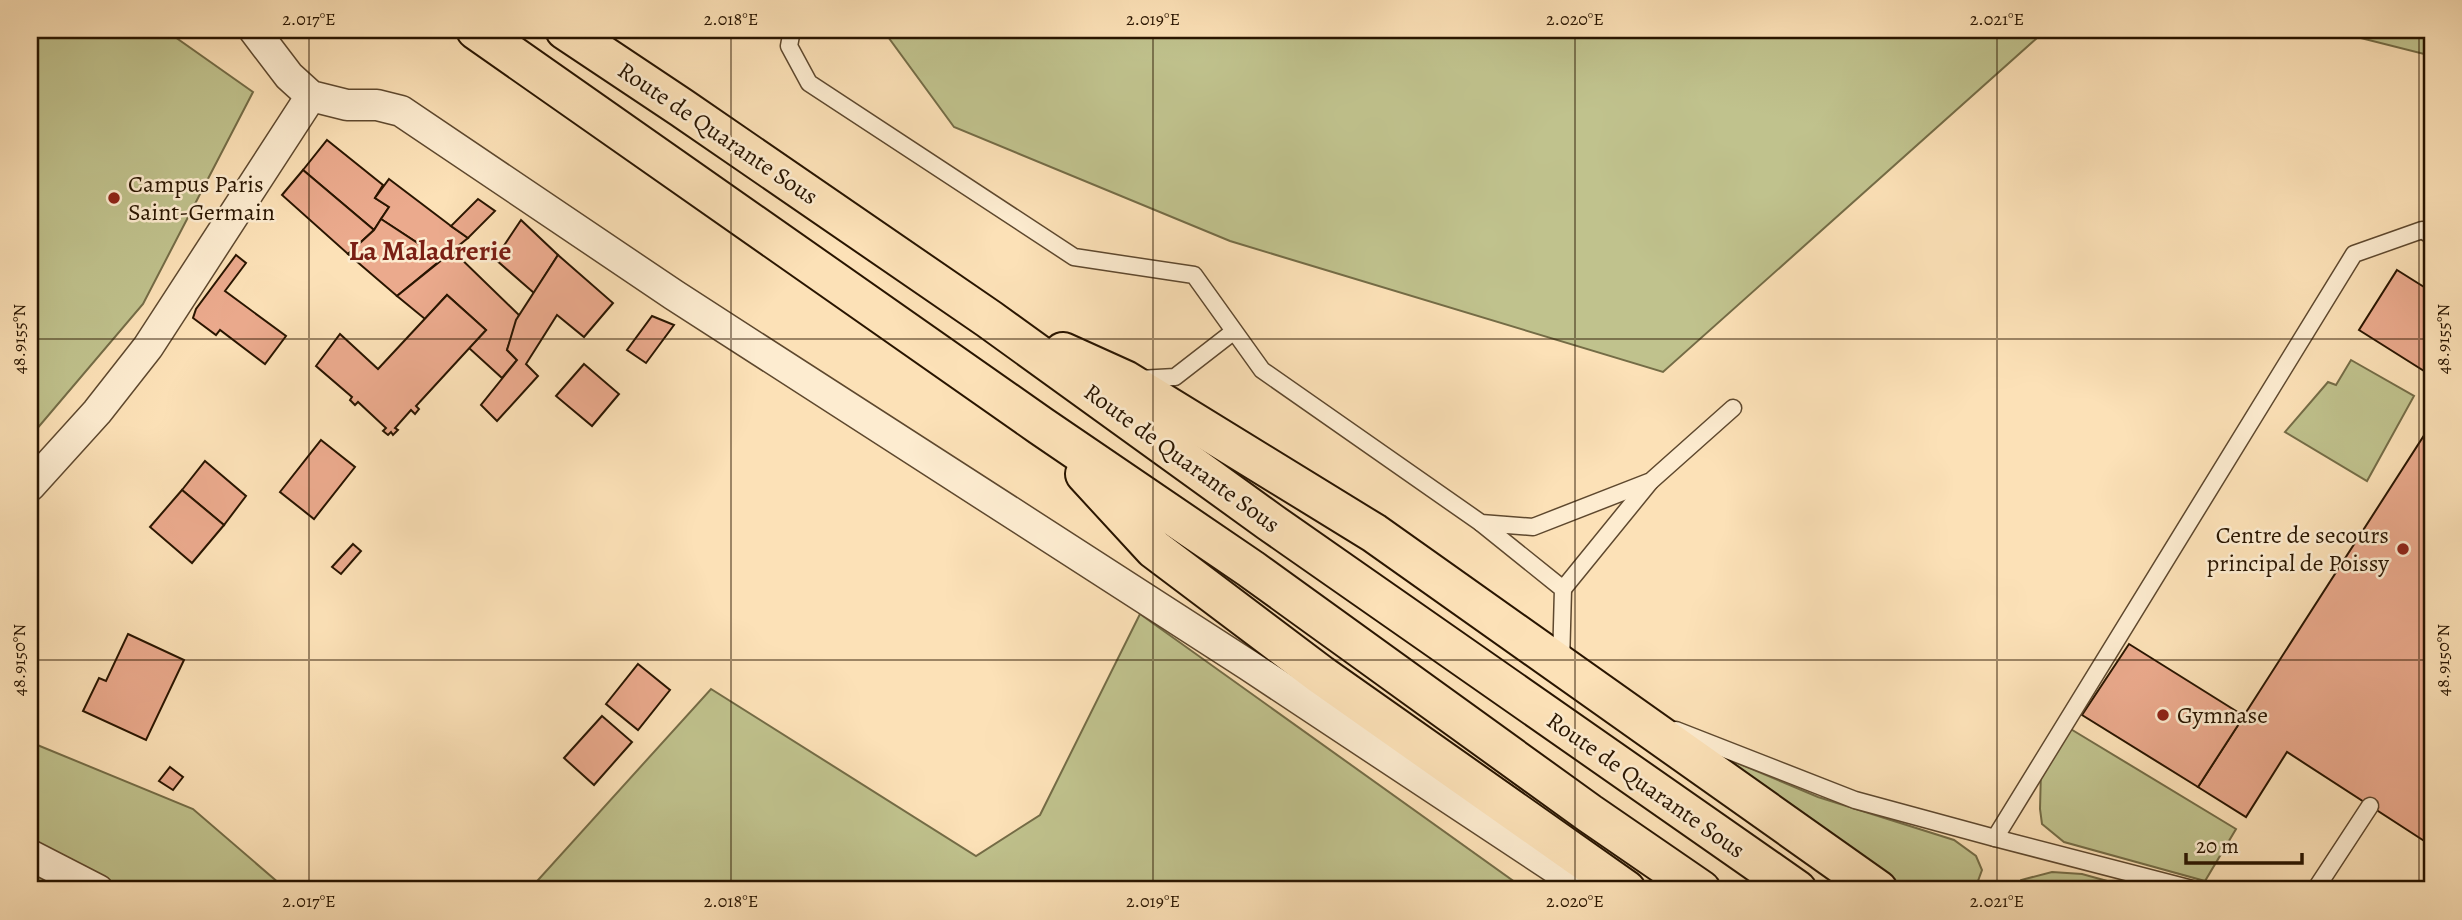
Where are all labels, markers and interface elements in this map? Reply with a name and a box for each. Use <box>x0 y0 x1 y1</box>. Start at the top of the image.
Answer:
text: 2.017°E <box>282 7 336 31</box>
text: 2.018°E <box>704 7 758 31</box>
text: 2.019°E <box>1126 7 1180 31</box>
text: 2.020°E <box>1546 7 1604 31</box>
text: 2.021°E <box>1970 7 2024 31</box>
street label: Route de Quarante Sous <box>612 54 824 212</box>
place label: Campus Paris Saint-Germain <box>128 168 275 228</box>
marker: Campus Paris Saint-Germain <box>106 190 122 206</box>
district label: La Maladrerie <box>349 232 511 270</box>
text: 48.9155°N <box>7 304 31 374</box>
text: 48.9155°N <box>2431 304 2455 374</box>
street label: Route de Quarante Sous <box>1077 376 1287 540</box>
place label: Centre de secours principal de Poissy <box>2207 519 2389 579</box>
marker: Centre de secours principal de Poissy <box>2395 541 2411 557</box>
text: 48.9150°N <box>7 624 31 696</box>
text: 48.9150°N <box>2431 624 2455 696</box>
place label: Gymnase <box>2177 699 2268 731</box>
street label: Route de Quarante Sous <box>1541 704 1751 866</box>
marker: Gymnase <box>2155 707 2171 723</box>
scale bar <box>2186 822 2301 866</box>
text: 20 m <box>2196 832 2239 860</box>
text: 2.017°E <box>282 889 336 913</box>
text: 2.018°E <box>704 889 758 913</box>
text: 2.019°E <box>1126 889 1180 913</box>
text: 2.020°E <box>1546 889 1604 913</box>
text: 2.021°E <box>1970 889 2024 913</box>

